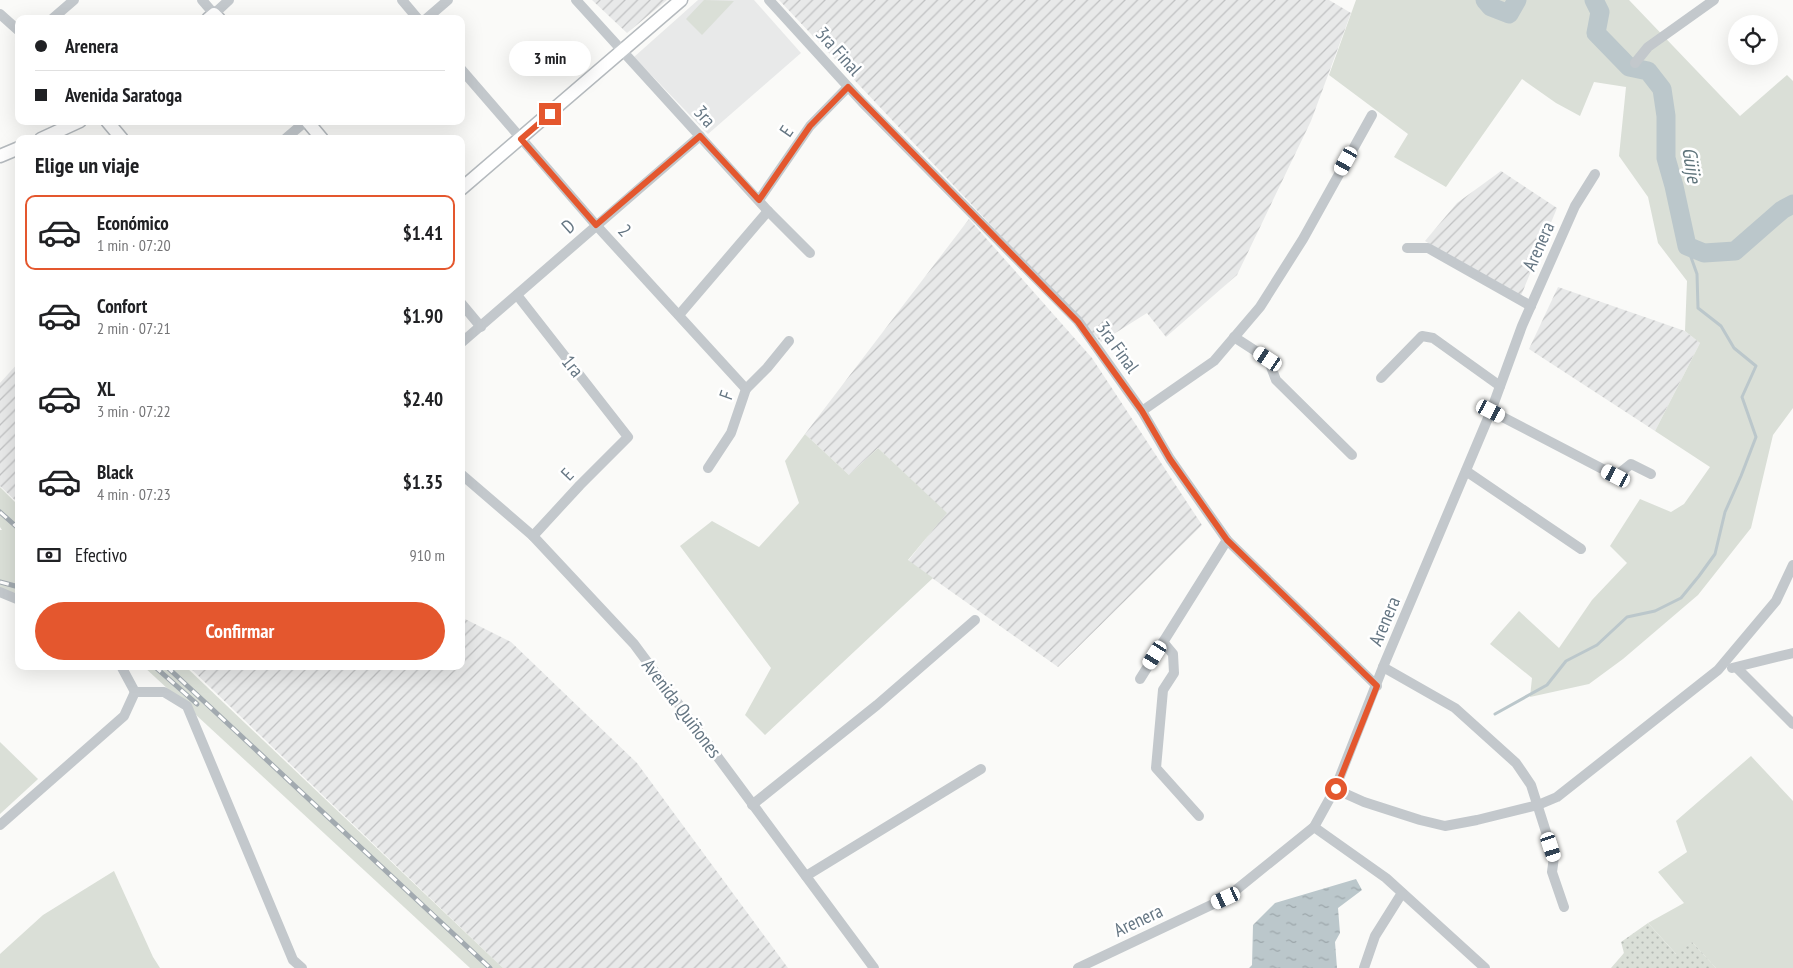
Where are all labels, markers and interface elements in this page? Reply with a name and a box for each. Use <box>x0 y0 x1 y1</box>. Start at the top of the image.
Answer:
map controls <box>1728 15 1778 65</box>
button: locate <box>1728 15 1778 65</box>
street label: 3ra Final <box>811 22 868 81</box>
text: Arenera <box>65 34 118 58</box>
callout: 3 min <box>509 42 591 76</box>
text: 3 min <box>534 48 566 68</box>
text: Avenida Saratoga <box>65 83 182 107</box>
street label: 3ra <box>689 100 721 132</box>
route end <box>539 103 561 125</box>
street label: E <box>774 121 798 141</box>
car <box>1332 144 1359 178</box>
water label: Güije <box>1676 145 1708 186</box>
text: Elige un viaje <box>35 151 139 179</box>
icon: car <box>37 210 82 255</box>
text: Económico <box>97 211 169 235</box>
street label: D <box>556 214 580 238</box>
street label: Arenera <box>1517 218 1559 274</box>
street label: 2 <box>613 219 637 241</box>
text: $1.41 <box>403 221 443 245</box>
text: 1 min · 07:20 <box>97 235 171 255</box>
icon: car <box>37 293 82 338</box>
text: Confort <box>97 294 147 318</box>
text: $1.90 <box>403 304 443 328</box>
street label: 3ra Final <box>1091 317 1145 378</box>
text: 2 min · 07:21 <box>97 318 171 338</box>
car <box>1251 344 1284 374</box>
street label: 1ra <box>557 350 589 382</box>
icon: car <box>37 376 82 421</box>
text: XL <box>97 377 115 401</box>
text: $2.40 <box>403 387 443 411</box>
street label: F <box>713 387 739 403</box>
car <box>1474 398 1507 424</box>
text: 3 min · 07:22 <box>97 401 171 421</box>
icon: car <box>37 459 82 504</box>
text: Black <box>97 460 133 484</box>
street label: E <box>556 463 578 485</box>
car <box>1599 463 1632 489</box>
text: $1.35 <box>403 470 443 494</box>
text: 4 min · 07:23 <box>97 484 171 504</box>
icon: cash <box>35 541 63 569</box>
text: Efectivo <box>75 543 127 567</box>
text: 910 m <box>410 545 445 565</box>
street label: Arenera <box>1363 593 1405 649</box>
button: Confirmar <box>35 602 445 660</box>
car <box>1140 638 1169 672</box>
street label: Avenida Quiñones <box>637 654 727 762</box>
route start <box>1325 778 1347 800</box>
car <box>1539 830 1562 864</box>
car <box>1209 885 1242 911</box>
street label: Arenera <box>1110 898 1166 942</box>

